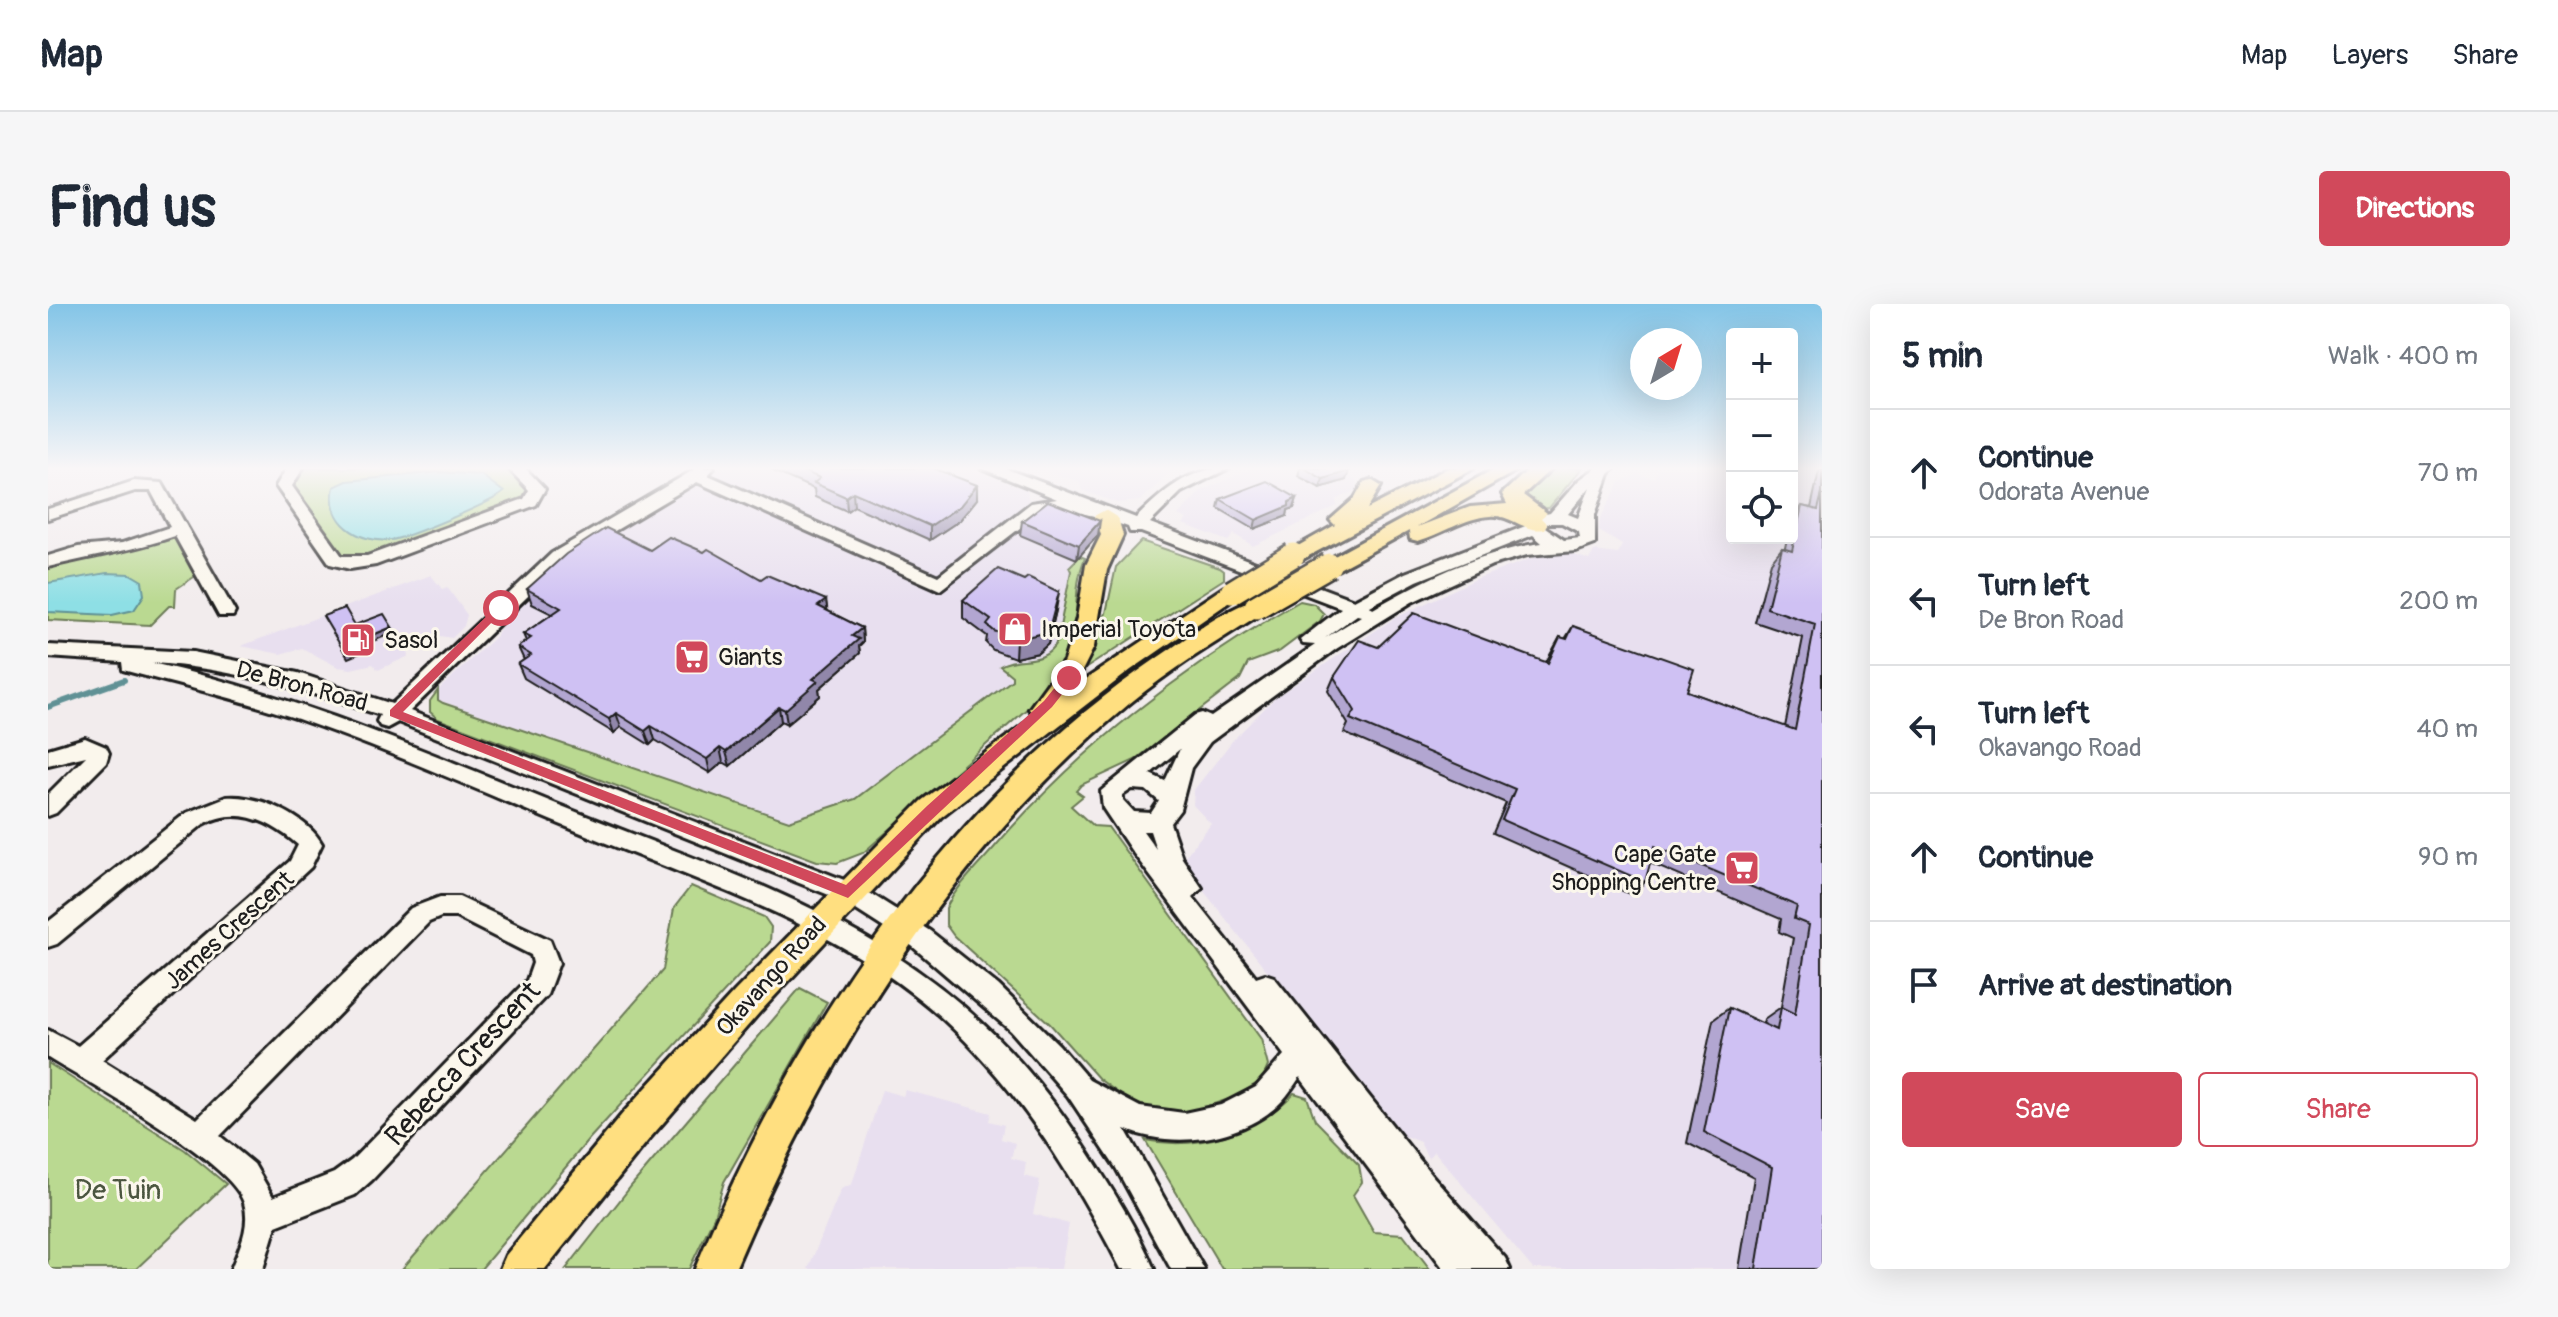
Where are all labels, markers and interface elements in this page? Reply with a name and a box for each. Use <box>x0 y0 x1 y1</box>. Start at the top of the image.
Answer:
text: Map <box>40 31 103 79</box>
text: Map <box>2241 38 2287 73</box>
text: Layers <box>2331 38 2408 73</box>
text: Share <box>2452 38 2518 73</box>
button: Directions <box>2319 171 2510 246</box>
text: Find us <box>48 174 216 243</box>
north arrow <box>1630 328 1702 400</box>
map controls <box>1726 328 1798 544</box>
button: + <box>1726 328 1798 400</box>
text: 5 min <box>1902 335 1983 378</box>
text: Walk · 400 m <box>2328 340 2478 372</box>
button: − <box>1726 400 1798 472</box>
text: Continue <box>1978 439 2093 476</box>
icon: ahead <box>1902 451 1946 495</box>
text: 70 m <box>2418 457 2478 489</box>
button: locate <box>1726 472 1798 544</box>
text: Odorata Avenue <box>1978 476 2149 508</box>
text: Turn left <box>1978 567 2089 604</box>
icon: left <box>1902 579 1946 623</box>
text: 200 m <box>2399 585 2478 617</box>
route start <box>483 590 519 626</box>
text: De Bron Road <box>1978 604 2124 636</box>
shop icon: Imperial Toyota <box>996 610 1034 648</box>
place label: Imperial Toyota <box>1041 615 1196 644</box>
fuel station icon: Sasol <box>339 621 377 659</box>
place label: Sasol <box>384 626 438 655</box>
supermarket icon: Giants <box>673 638 711 676</box>
place label: Giants <box>718 643 783 672</box>
street label: De Bron Road <box>233 655 371 718</box>
route end <box>1051 660 1087 696</box>
text: Turn left <box>1978 695 2089 732</box>
icon: left <box>1902 707 1946 751</box>
text: 40 m <box>2416 713 2478 745</box>
text: Okavango Road <box>1978 732 2142 764</box>
icon: ahead <box>1902 835 1946 879</box>
text: Continue <box>1978 839 2093 876</box>
place label: Cape Gate Shopping Centre <box>1551 840 1716 897</box>
text: 90 m <box>2418 841 2478 873</box>
supermarket icon: Cape Gate Shopping Centre <box>1723 849 1761 887</box>
street label: James Crescent <box>159 865 300 996</box>
street label: Okavango Road <box>710 910 833 1042</box>
icon: arrive <box>1902 963 1946 1007</box>
text: Arrive at destination <box>1978 967 2232 1004</box>
street label: Rebecca Crescent <box>378 974 549 1154</box>
button: Save <box>1902 1072 2182 1147</box>
button: Share <box>2198 1072 2478 1147</box>
park label: De Tuin <box>75 1173 161 1208</box>

